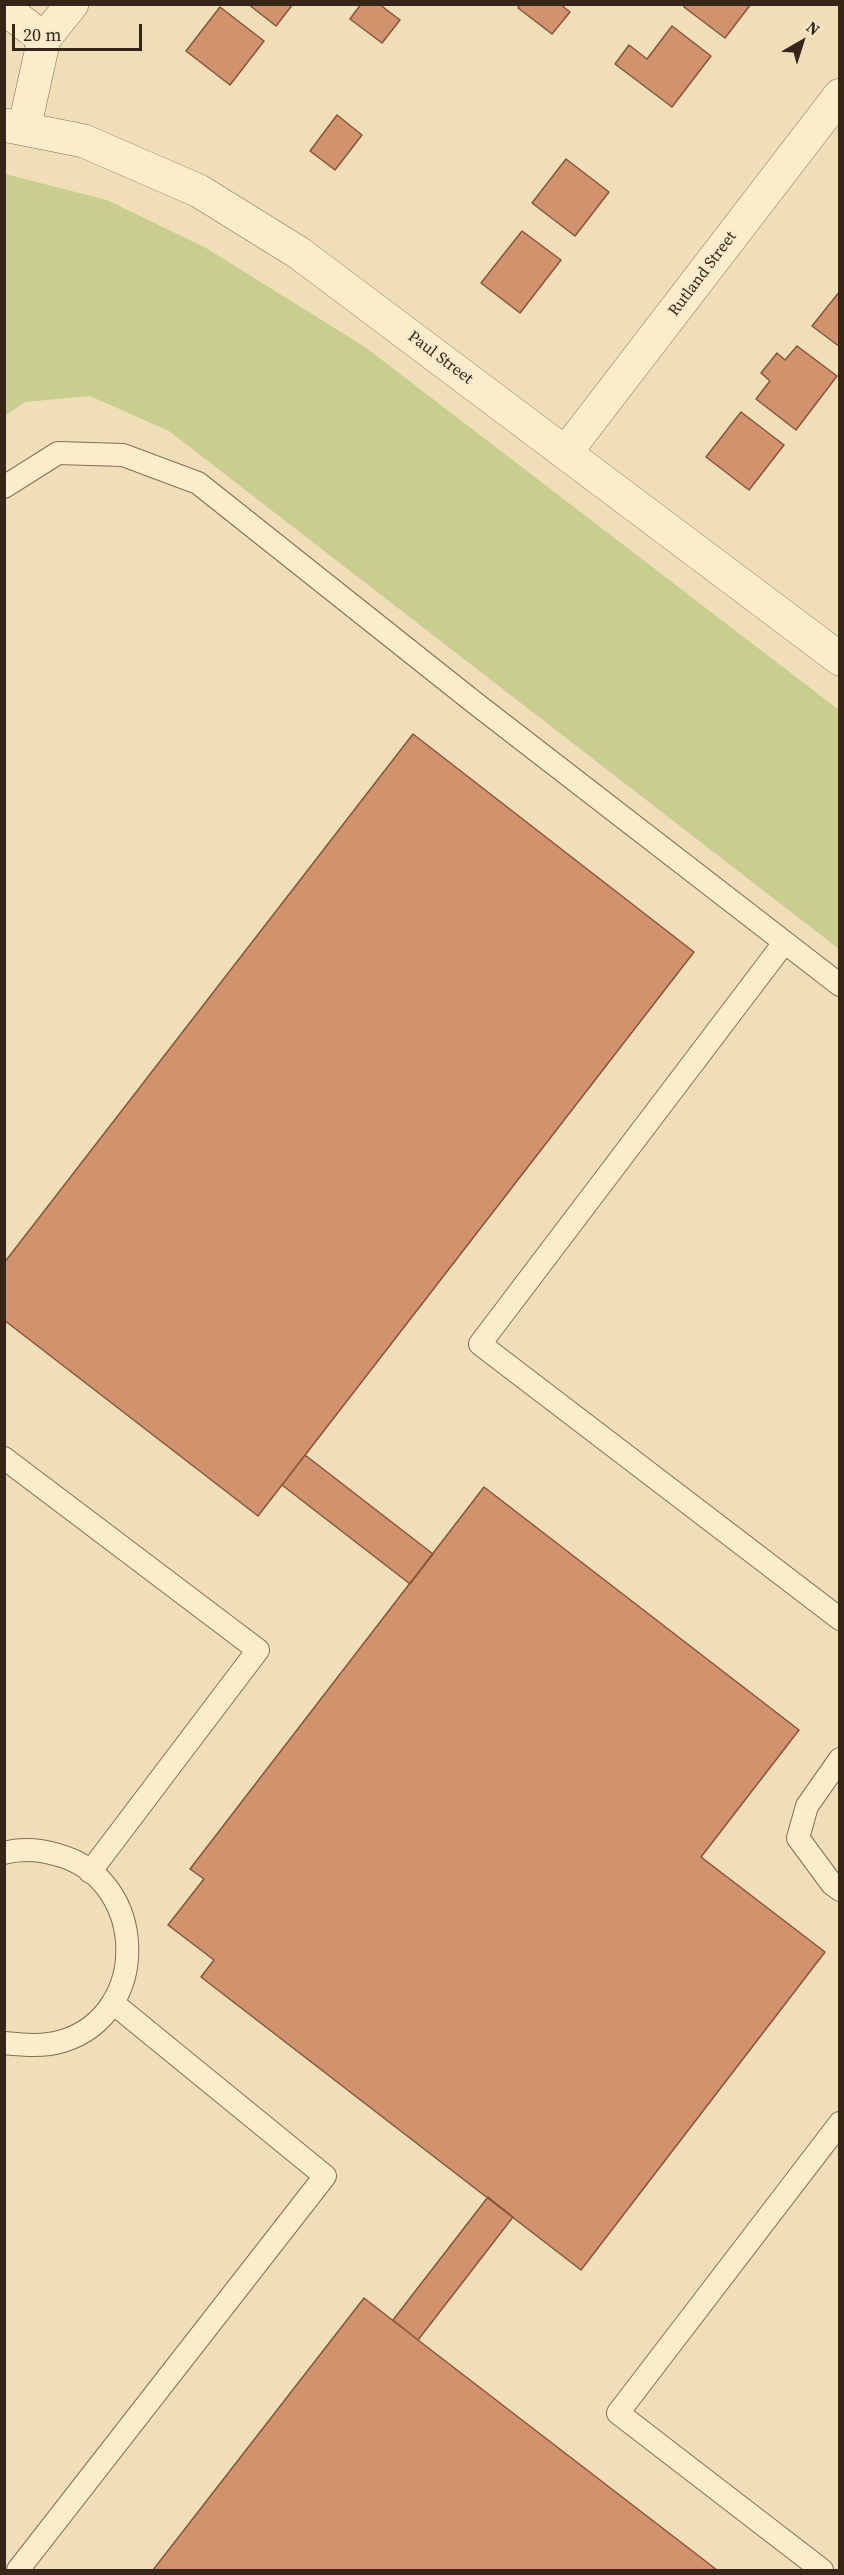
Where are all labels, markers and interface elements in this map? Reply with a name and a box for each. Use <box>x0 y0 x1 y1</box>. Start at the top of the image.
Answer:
scale bar <box>15 12 146 50</box>
north arrow <box>772 12 832 72</box>
text: N <box>802 16 825 40</box>
text: 20 m <box>23 22 61 47</box>
street label: Rutland Street <box>665 228 741 320</box>
street label: Paul Street <box>404 327 476 389</box>

